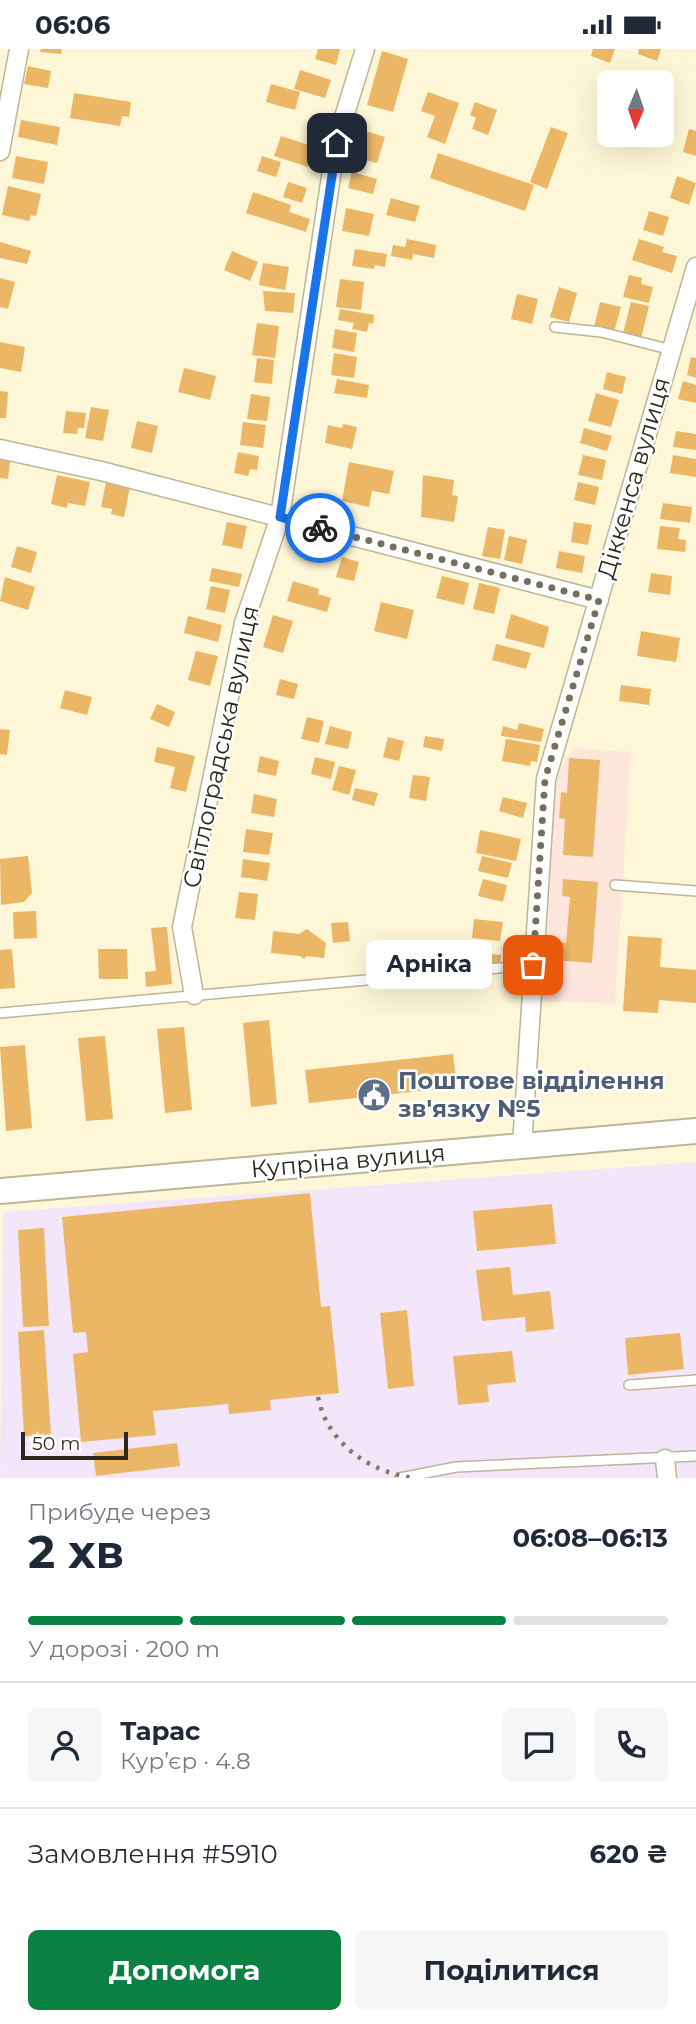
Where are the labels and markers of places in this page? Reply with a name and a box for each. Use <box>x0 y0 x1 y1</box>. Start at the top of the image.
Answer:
pin <box>307 113 367 173</box>
pin <box>503 935 563 995</box>
callout: Арніка <box>365 941 491 989</box>
place label: Поштове відділення зв'язку №5 <box>398 1066 665 1123</box>
public building icon: Поштове відділення зв'язку №5 <box>355 1076 393 1114</box>

